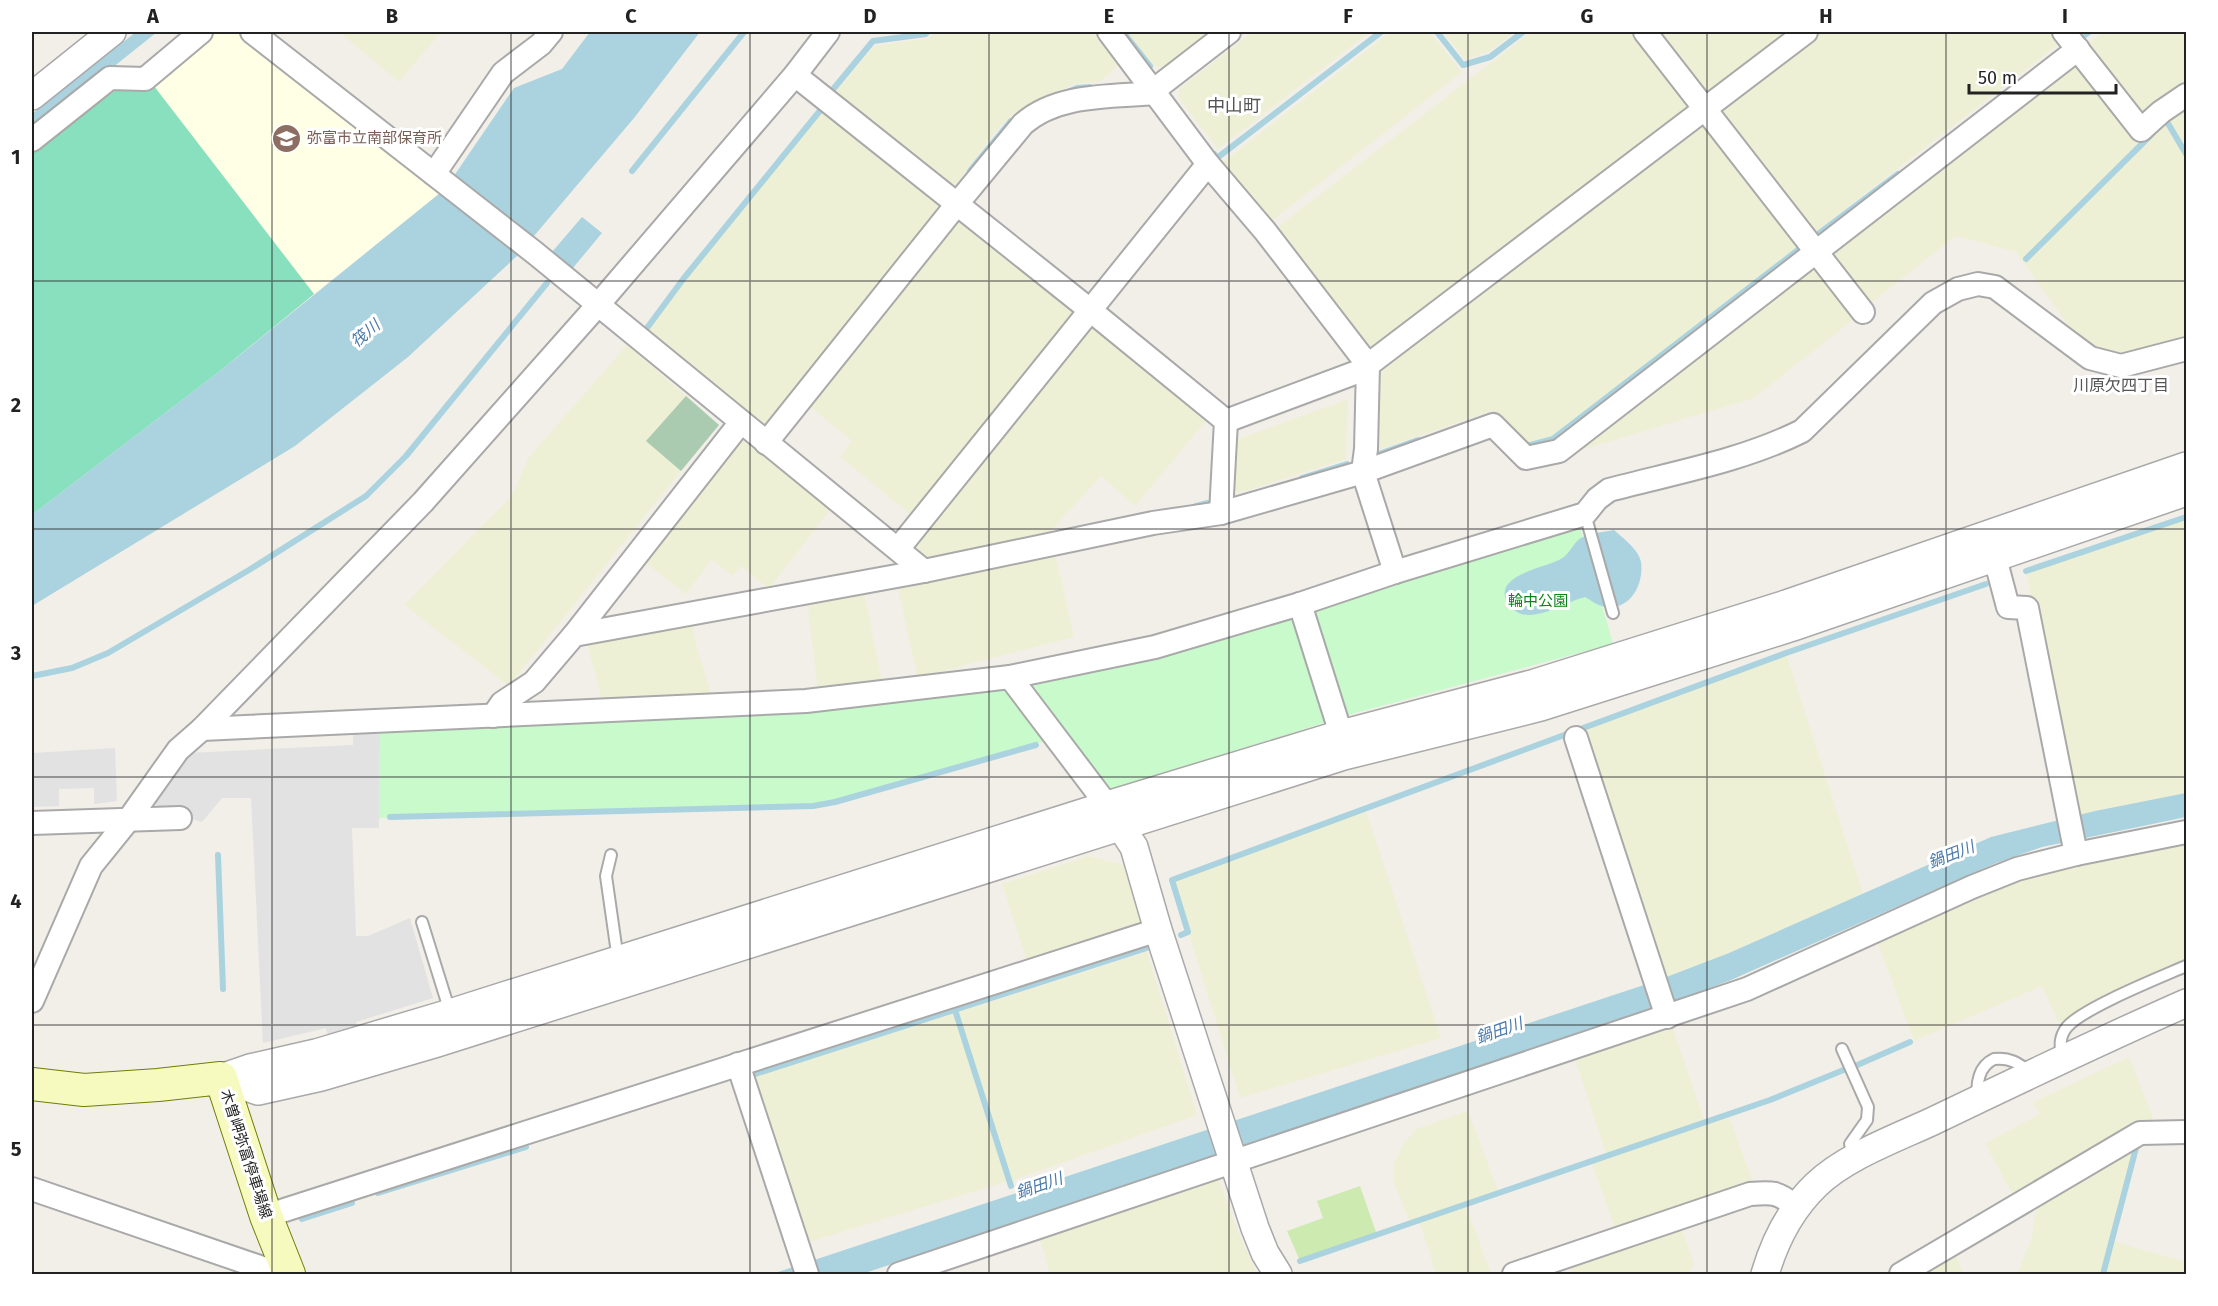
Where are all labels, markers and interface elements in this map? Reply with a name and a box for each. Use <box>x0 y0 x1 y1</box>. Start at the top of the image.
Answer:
text: A <box>146 4 160 28</box>
text: B <box>386 4 398 28</box>
text: C <box>625 4 637 28</box>
text: D <box>863 4 877 28</box>
text: E <box>1104 4 1114 28</box>
text: F <box>1343 4 1353 28</box>
text: G <box>1581 4 1593 28</box>
text: H <box>1819 4 1833 28</box>
text: I <box>2062 4 2068 28</box>
scale bar <box>1969 57 2116 95</box>
text: 50 m <box>1978 67 2017 89</box>
district label: 中山町 <box>1207 95 1261 117</box>
school or university icon: 弥富市立南部保育所 <box>270 122 302 154</box>
place label: 弥富市立南部保育所 <box>307 129 442 147</box>
text: 1 <box>11 145 21 169</box>
water label: 筏川 <box>347 315 385 351</box>
district label: 川原欠四丁目 <box>2073 376 2169 395</box>
text: 2 <box>11 393 21 417</box>
park label: 輪中公園 <box>1508 592 1568 610</box>
text: 3 <box>10 641 21 665</box>
water label: 鍋田川 <box>1925 836 1979 872</box>
text: 4 <box>10 889 22 913</box>
water label: 鍋田川 <box>1473 1013 1527 1047</box>
street label: 木曽岬弥富停車場線 <box>217 1087 275 1221</box>
text: 5 <box>11 1137 22 1161</box>
water label: 鍋田川 <box>1013 1168 1067 1202</box>

